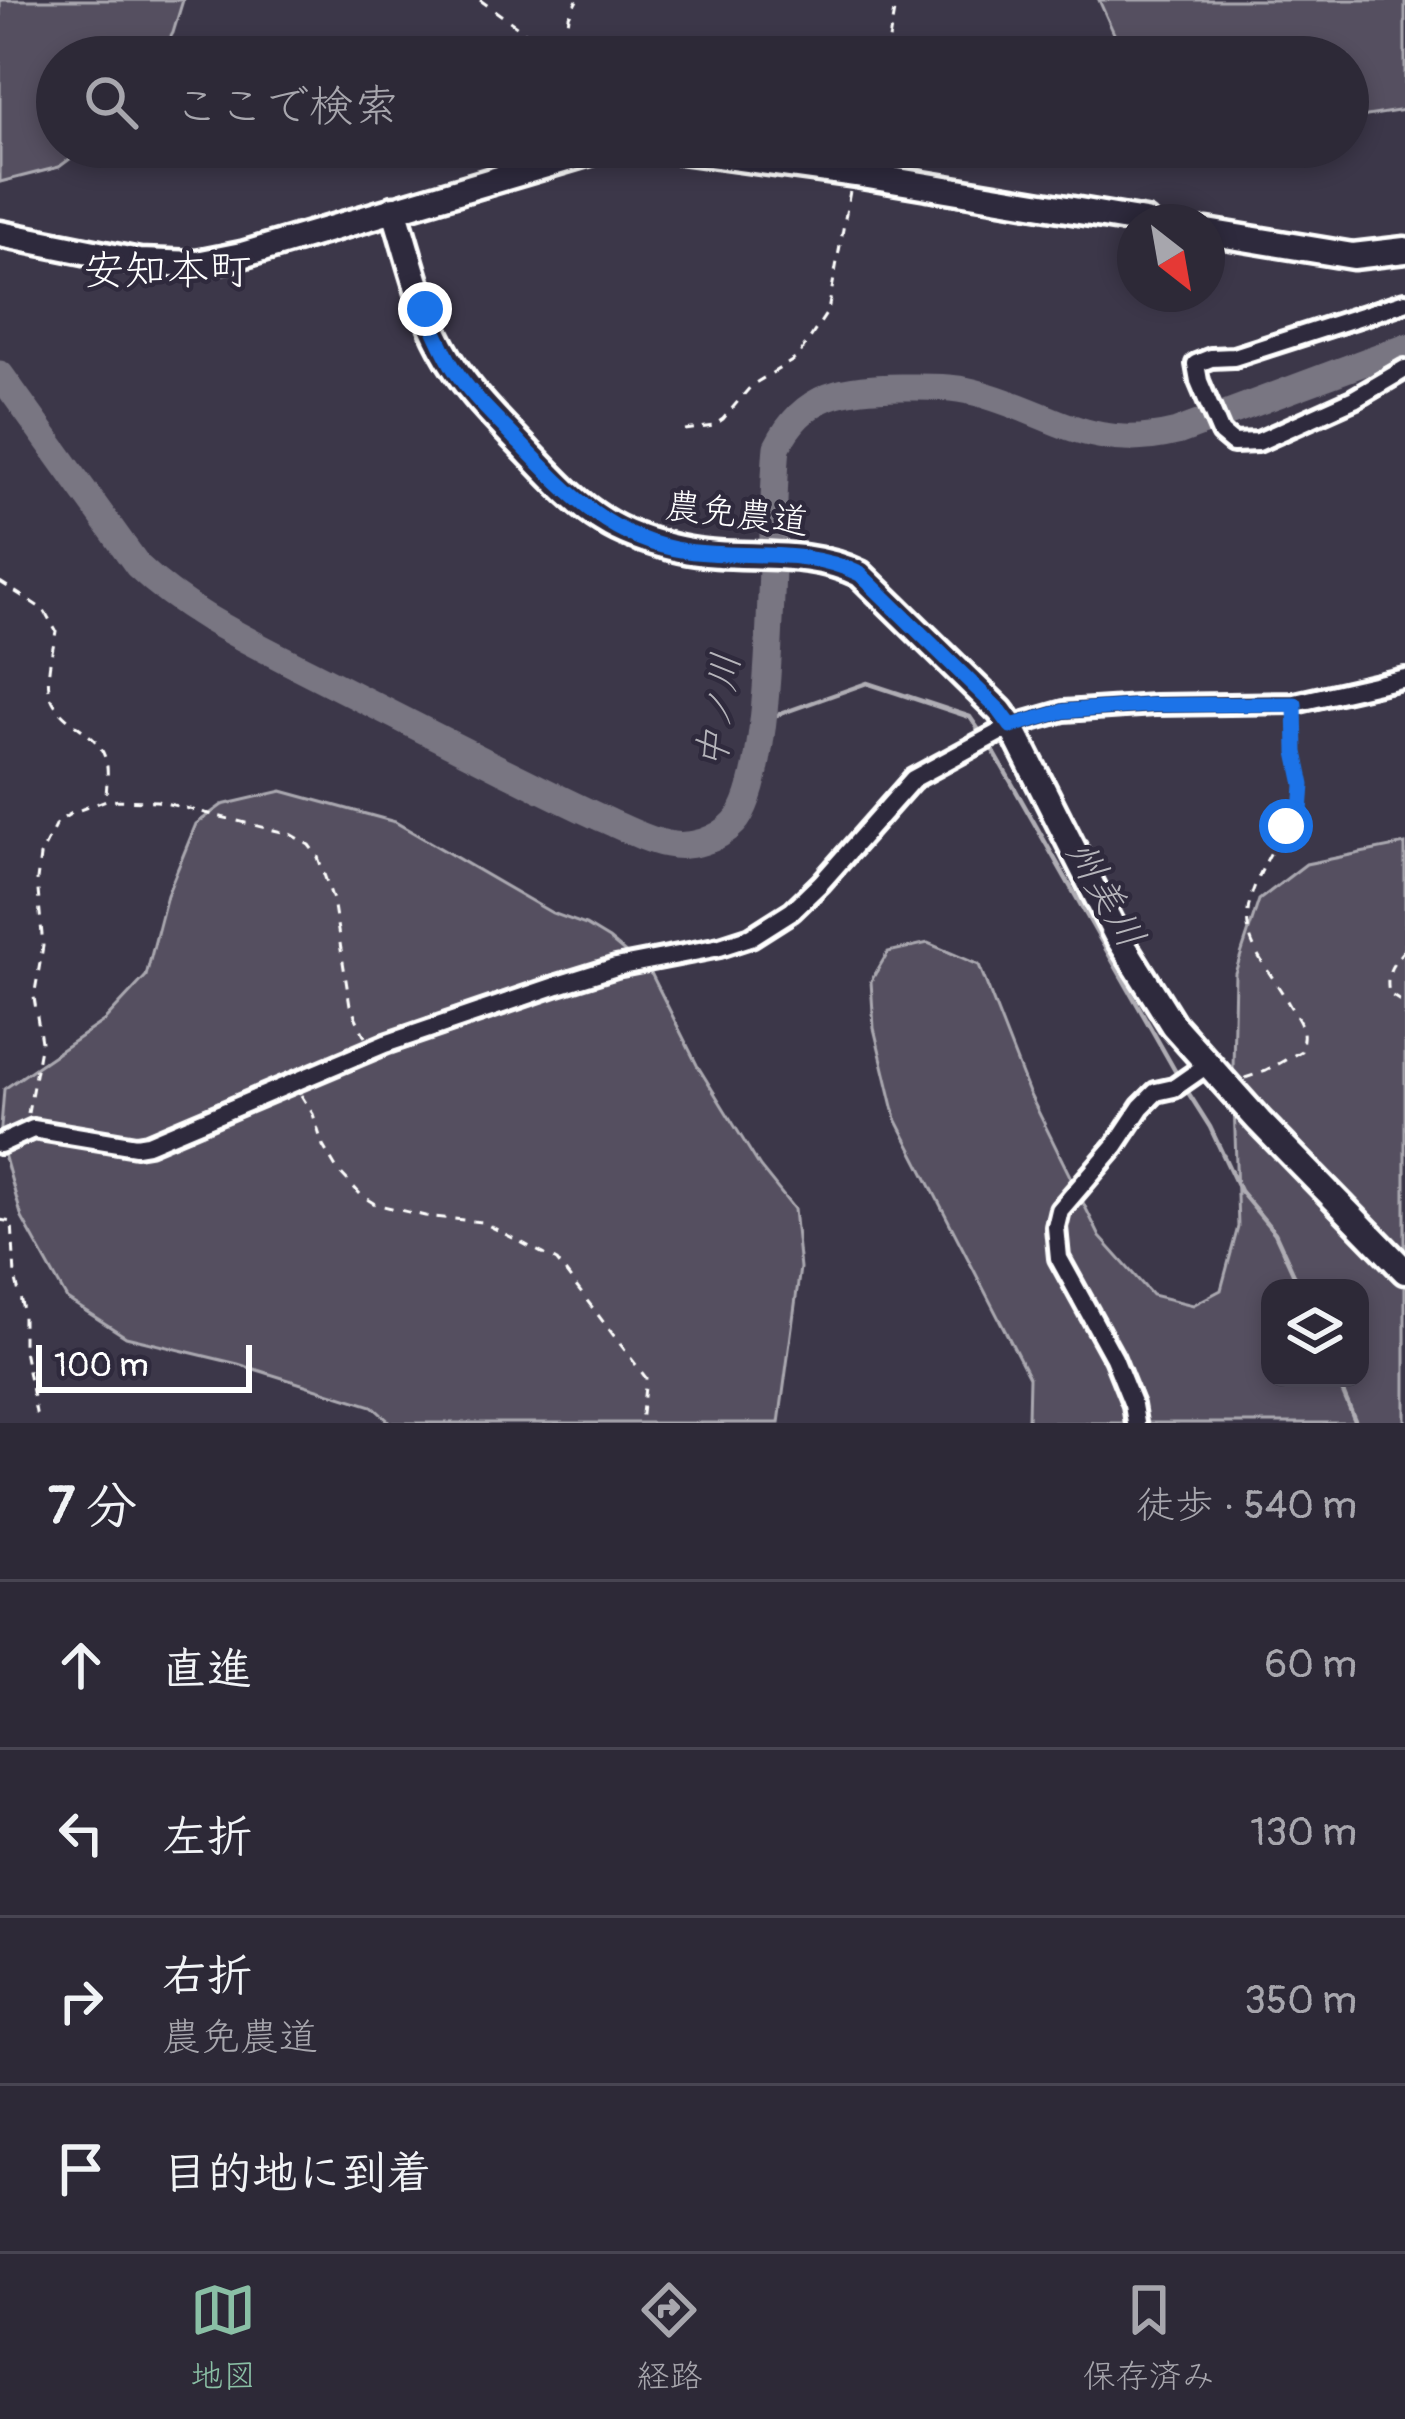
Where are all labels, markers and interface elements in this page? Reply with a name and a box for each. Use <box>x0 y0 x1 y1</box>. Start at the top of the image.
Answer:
search box <box>36 36 1369 168</box>
icon: search <box>78 69 144 135</box>
text: ここで検索 <box>174 79 399 135</box>
north arrow <box>1117 204 1225 312</box>
district label: 安知本町 <box>83 245 251 297</box>
route end <box>398 282 452 336</box>
street label: 農免農道 <box>663 483 811 545</box>
water label: 中ノ川 <box>687 650 751 772</box>
route start <box>1259 799 1313 853</box>
water label: 州美川 <box>1055 831 1155 957</box>
map controls <box>1261 1279 1369 1387</box>
button: layers <box>1261 1279 1369 1387</box>
scale bar <box>36 1339 252 1392</box>
text: 100 m <box>54 1345 148 1386</box>
text: 7 分 <box>48 1475 137 1539</box>
text: 徒歩 · 540 m <box>1136 1481 1357 1530</box>
icon: ahead <box>48 1632 114 1698</box>
text: 60 m <box>1265 1640 1357 1689</box>
text: 直進 <box>162 1642 252 1698</box>
icon: left <box>48 1800 114 1866</box>
text: 130 m <box>1250 1808 1357 1857</box>
text: 左折 <box>162 1810 252 1866</box>
text: 右折 <box>162 1949 252 2005</box>
icon: right <box>48 1968 114 2034</box>
text: 350 m <box>1244 1976 1357 2025</box>
text: 農免農道 <box>162 2013 318 2062</box>
icon: arrive <box>48 2136 114 2202</box>
text: 目的地に到着 <box>162 2146 432 2202</box>
tab: 地図 <box>190 2277 256 2397</box>
tab: 経路 <box>636 2277 702 2397</box>
tab: 保存済み <box>1083 2277 1215 2397</box>

